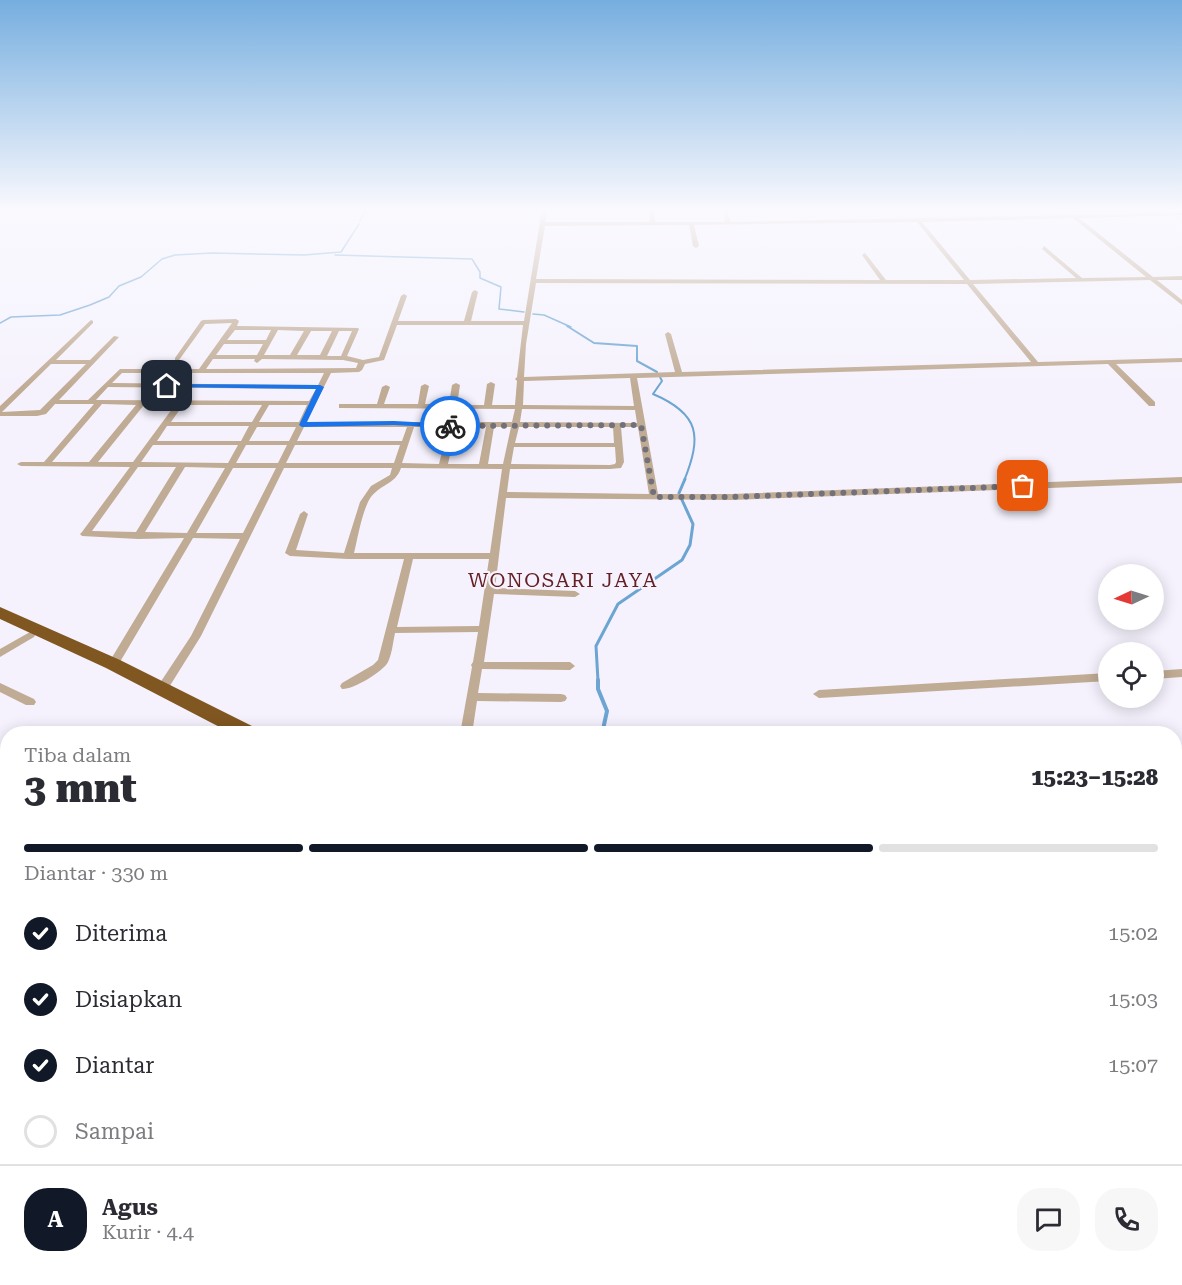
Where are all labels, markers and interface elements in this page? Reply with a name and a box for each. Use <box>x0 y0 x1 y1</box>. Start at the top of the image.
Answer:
pin <box>141 360 192 411</box>
icon: home <box>150 369 183 402</box>
courier <box>420 396 480 456</box>
icon: bike <box>434 410 467 443</box>
pin <box>997 460 1048 511</box>
icon: bag <box>1006 469 1039 502</box>
north arrow <box>1098 564 1164 630</box>
map controls <box>1098 564 1164 708</box>
district label: WONOSARI JAYA <box>468 568 658 592</box>
button: locate <box>1098 642 1164 708</box>
text: Tiba dalam <box>24 743 131 767</box>
text: 15:23–15:28 <box>1031 765 1158 790</box>
text: 3 mnt <box>24 766 137 812</box>
text: Diantar · 330 m <box>24 861 168 885</box>
icon: check <box>24 917 57 950</box>
text: Diterima <box>75 921 167 946</box>
text: 15:02 <box>1108 921 1158 945</box>
icon: check <box>24 983 57 1016</box>
text: Disiapkan <box>75 987 182 1012</box>
text: 15:03 <box>1108 987 1158 1011</box>
icon: check <box>24 1049 57 1082</box>
text: Diantar <box>75 1053 154 1078</box>
text: 15:07 <box>1108 1053 1158 1077</box>
text: Sampai <box>75 1119 154 1144</box>
button: chat <box>1017 1188 1080 1251</box>
button: phone <box>1095 1188 1158 1251</box>
text: Agus <box>102 1195 158 1220</box>
text: A <box>48 1207 63 1232</box>
text: Kurir · 4.4 <box>102 1220 194 1244</box>

